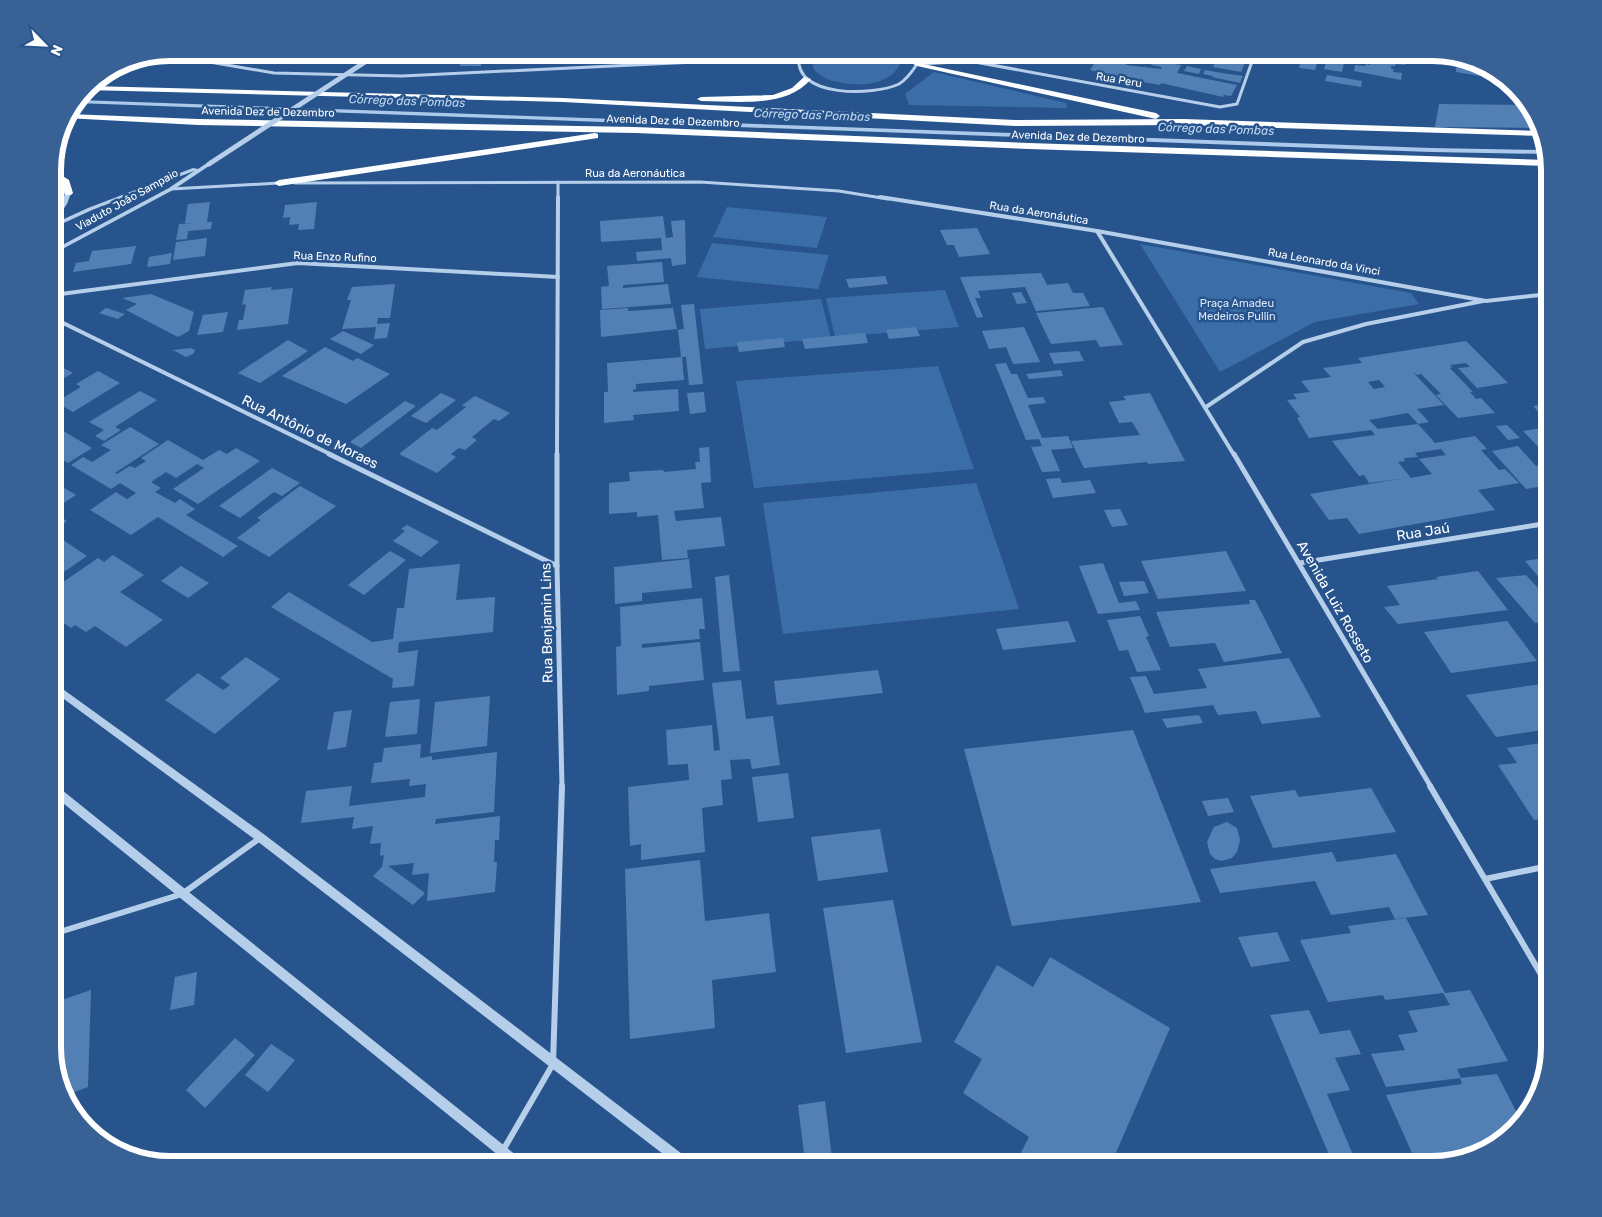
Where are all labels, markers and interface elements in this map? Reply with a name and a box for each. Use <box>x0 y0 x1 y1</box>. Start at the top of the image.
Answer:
north arrow <box>20 20 70 70</box>
text: N <box>47 42 66 58</box>
street label: Rua Peru <box>1095 70 1143 90</box>
water label: Córrego das Pombas <box>349 92 465 110</box>
street label: Avenida Dez de Dezembro <box>201 104 335 120</box>
water label: Córrego das Pombas <box>754 106 870 124</box>
street label: Avenida Dez de Dezembro <box>606 112 740 130</box>
water label: Córrego das Pombas <box>1158 120 1274 138</box>
street label: Avenida Dez de Dezembro <box>1011 128 1145 146</box>
street label: Viaduto João Sampaio <box>74 166 180 234</box>
street label: Rua da Aeronáutica <box>585 167 685 180</box>
street label: Rua da Aeronáutica <box>989 199 1089 227</box>
street label: Rua Leonardo da Vinci <box>1267 246 1381 278</box>
street label: Rua Enzo Rufino <box>293 249 377 265</box>
park label: Praça Amadeu Medeiros Pullin <box>1198 297 1276 323</box>
street label: Rua Antônio de Moraes <box>239 392 381 472</box>
street label: Rua Jaú <box>1395 519 1451 545</box>
street label: Avenida Luiz Rosseto <box>1293 538 1377 666</box>
street label: Rua Benjamin Lins <box>537 563 557 683</box>

